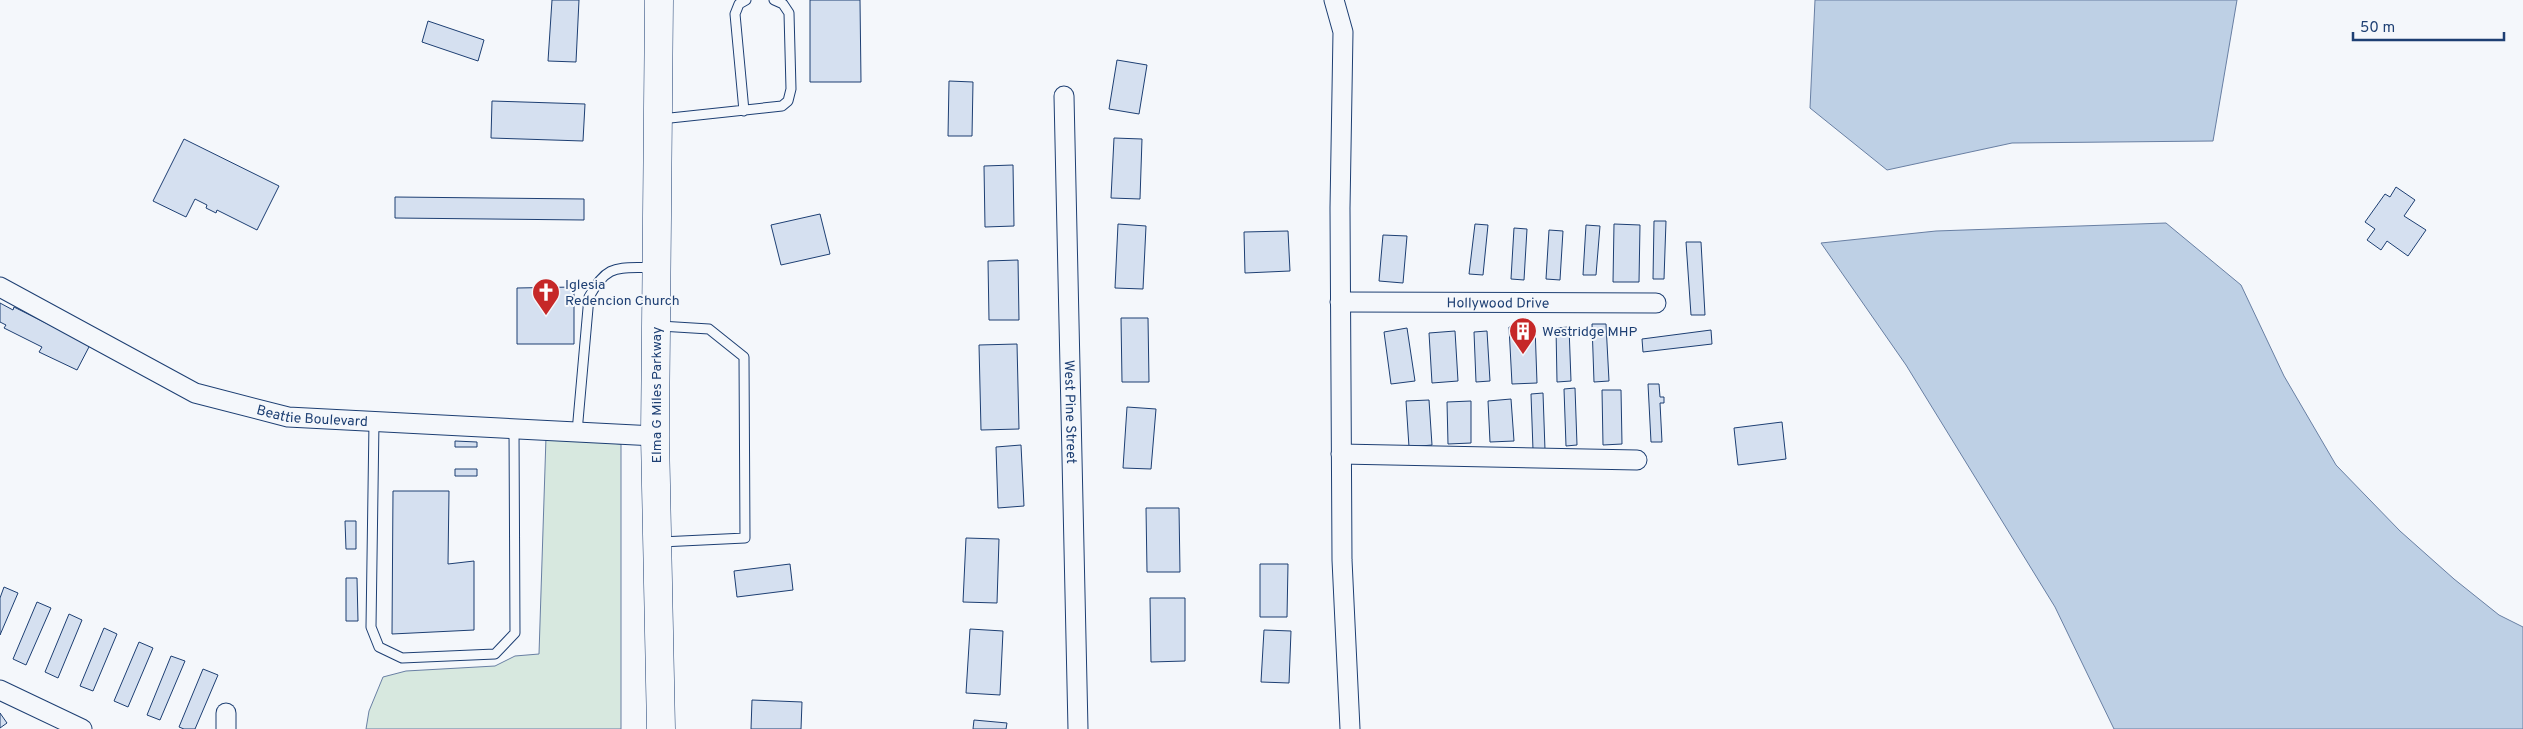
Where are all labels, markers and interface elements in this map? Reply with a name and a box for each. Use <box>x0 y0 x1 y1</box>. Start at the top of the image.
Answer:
scale bar <box>2353 10 2504 42</box>
text: 50 m <box>2360 19 2395 38</box>
church icon: Iglesia Redencion Church <box>531 277 561 316</box>
place label: Iglesia Redencion Church <box>565 277 680 310</box>
street label: Hollywood Drive <box>1447 295 1549 313</box>
building icon: Westridge MHP <box>1508 316 1538 355</box>
place label: Westridge MHP <box>1542 324 1637 341</box>
street label: Elma G Miles Parkway <box>649 327 666 463</box>
street label: West Pine Street <box>1060 360 1079 464</box>
street label: Beattie Boulevard <box>255 402 368 431</box>

